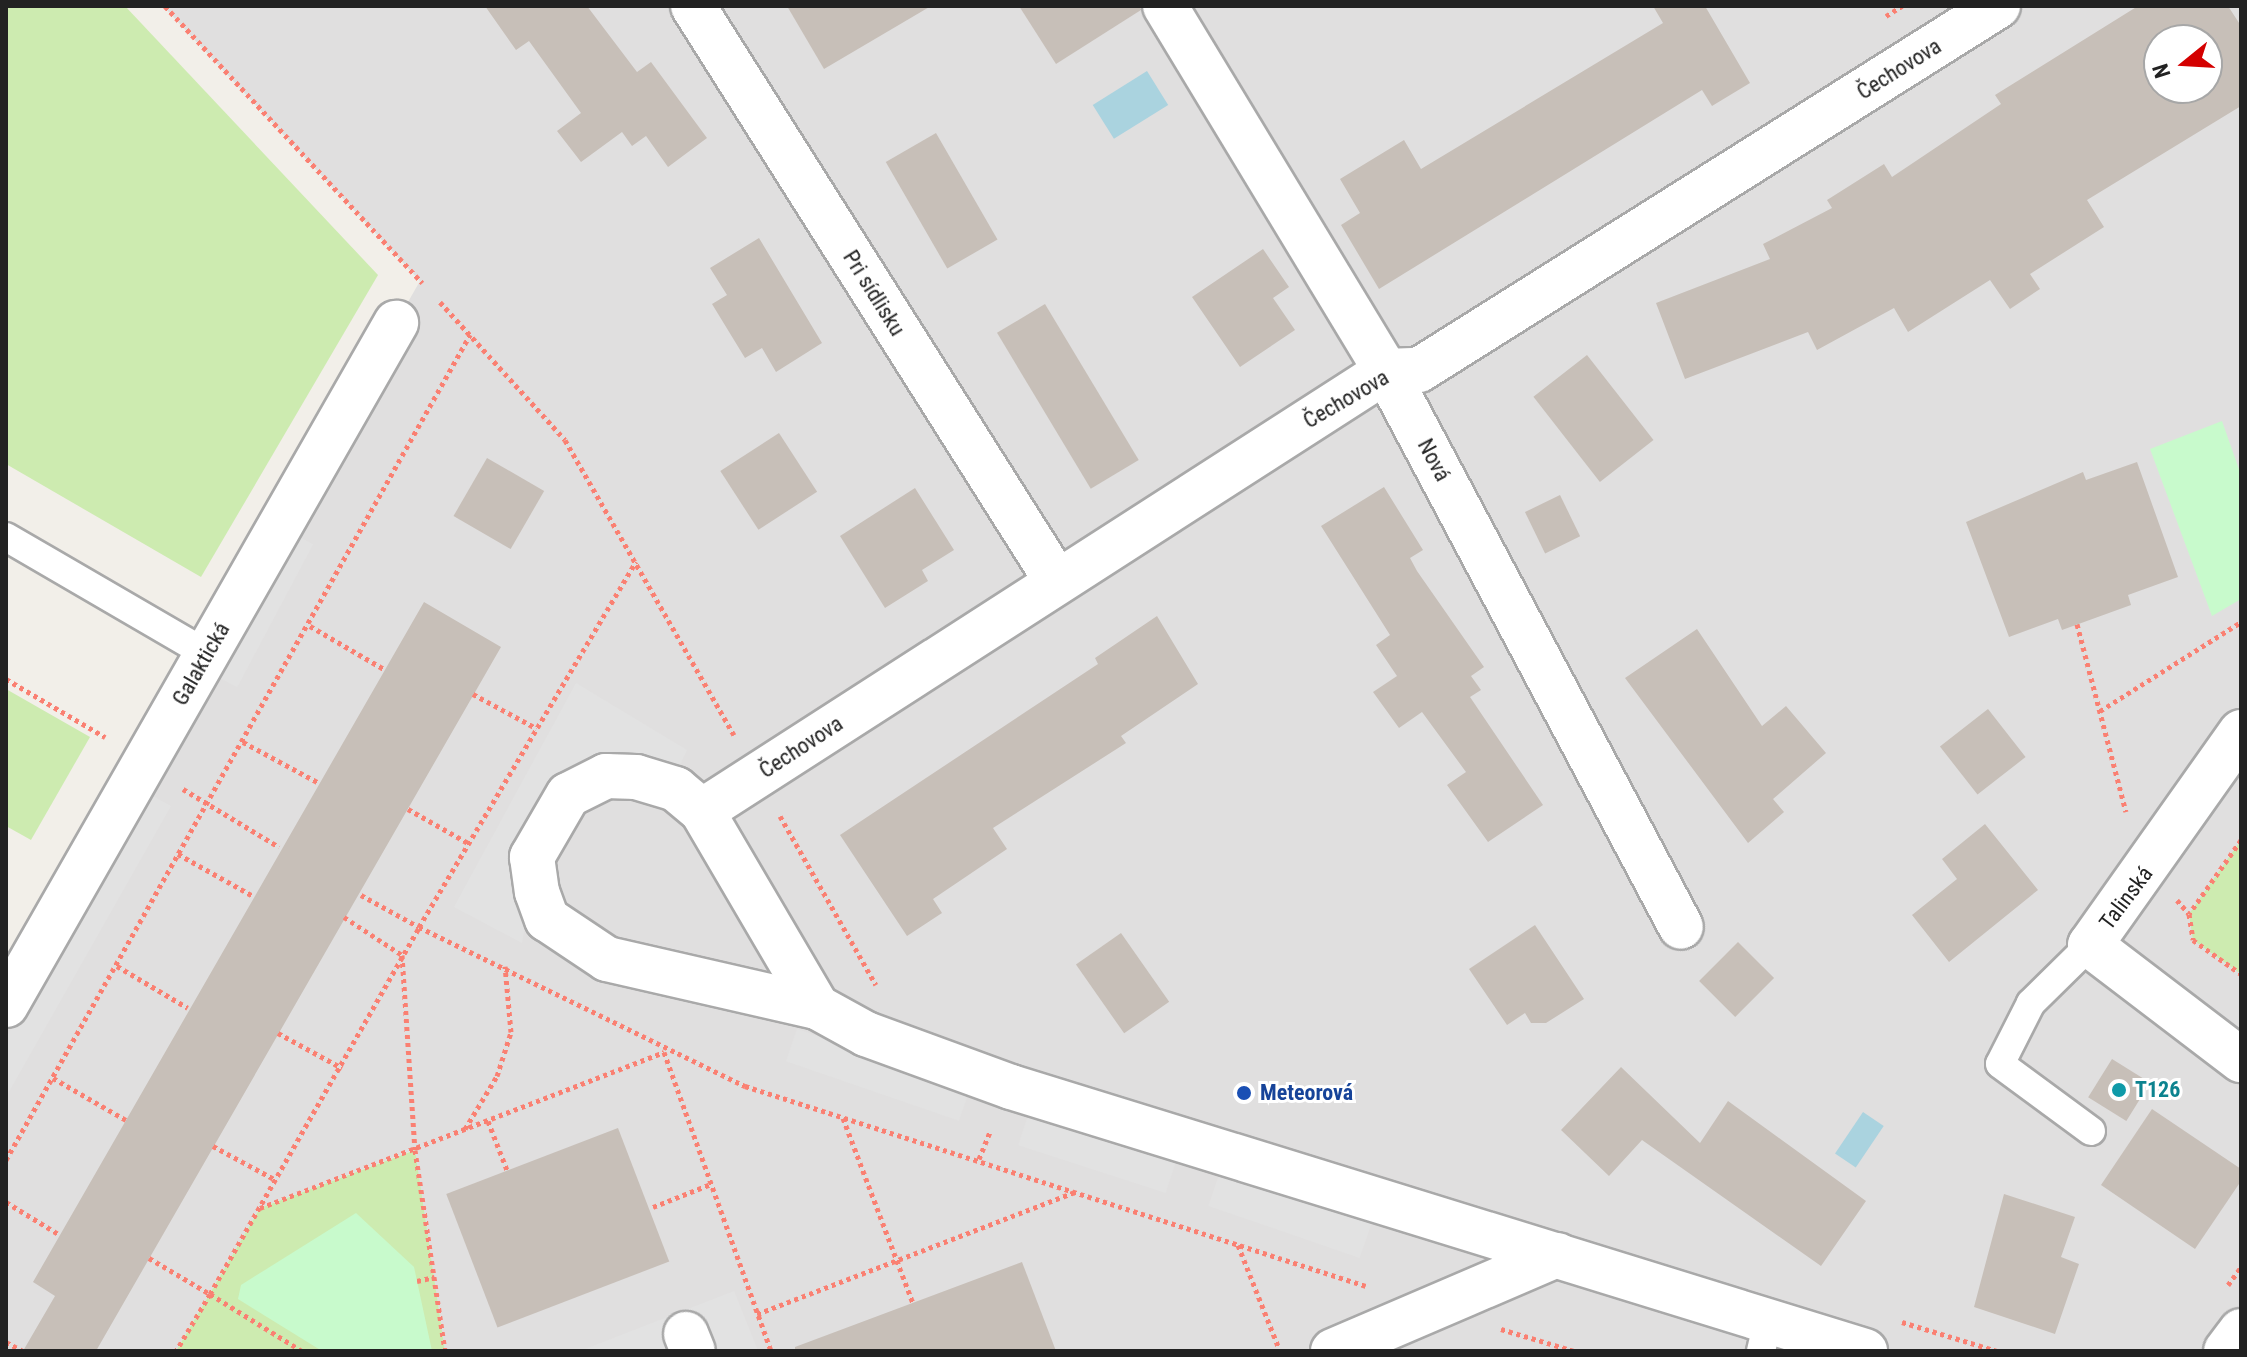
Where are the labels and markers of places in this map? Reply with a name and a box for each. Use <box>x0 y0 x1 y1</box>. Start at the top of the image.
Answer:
place label: T126 <box>2135 1077 2180 1103</box>
place label: Meteorová <box>1260 1080 1353 1106</box>
marker: T126 <box>2110 1081 2128 1099</box>
marker: Meteorová <box>1235 1084 1253 1102</box>

